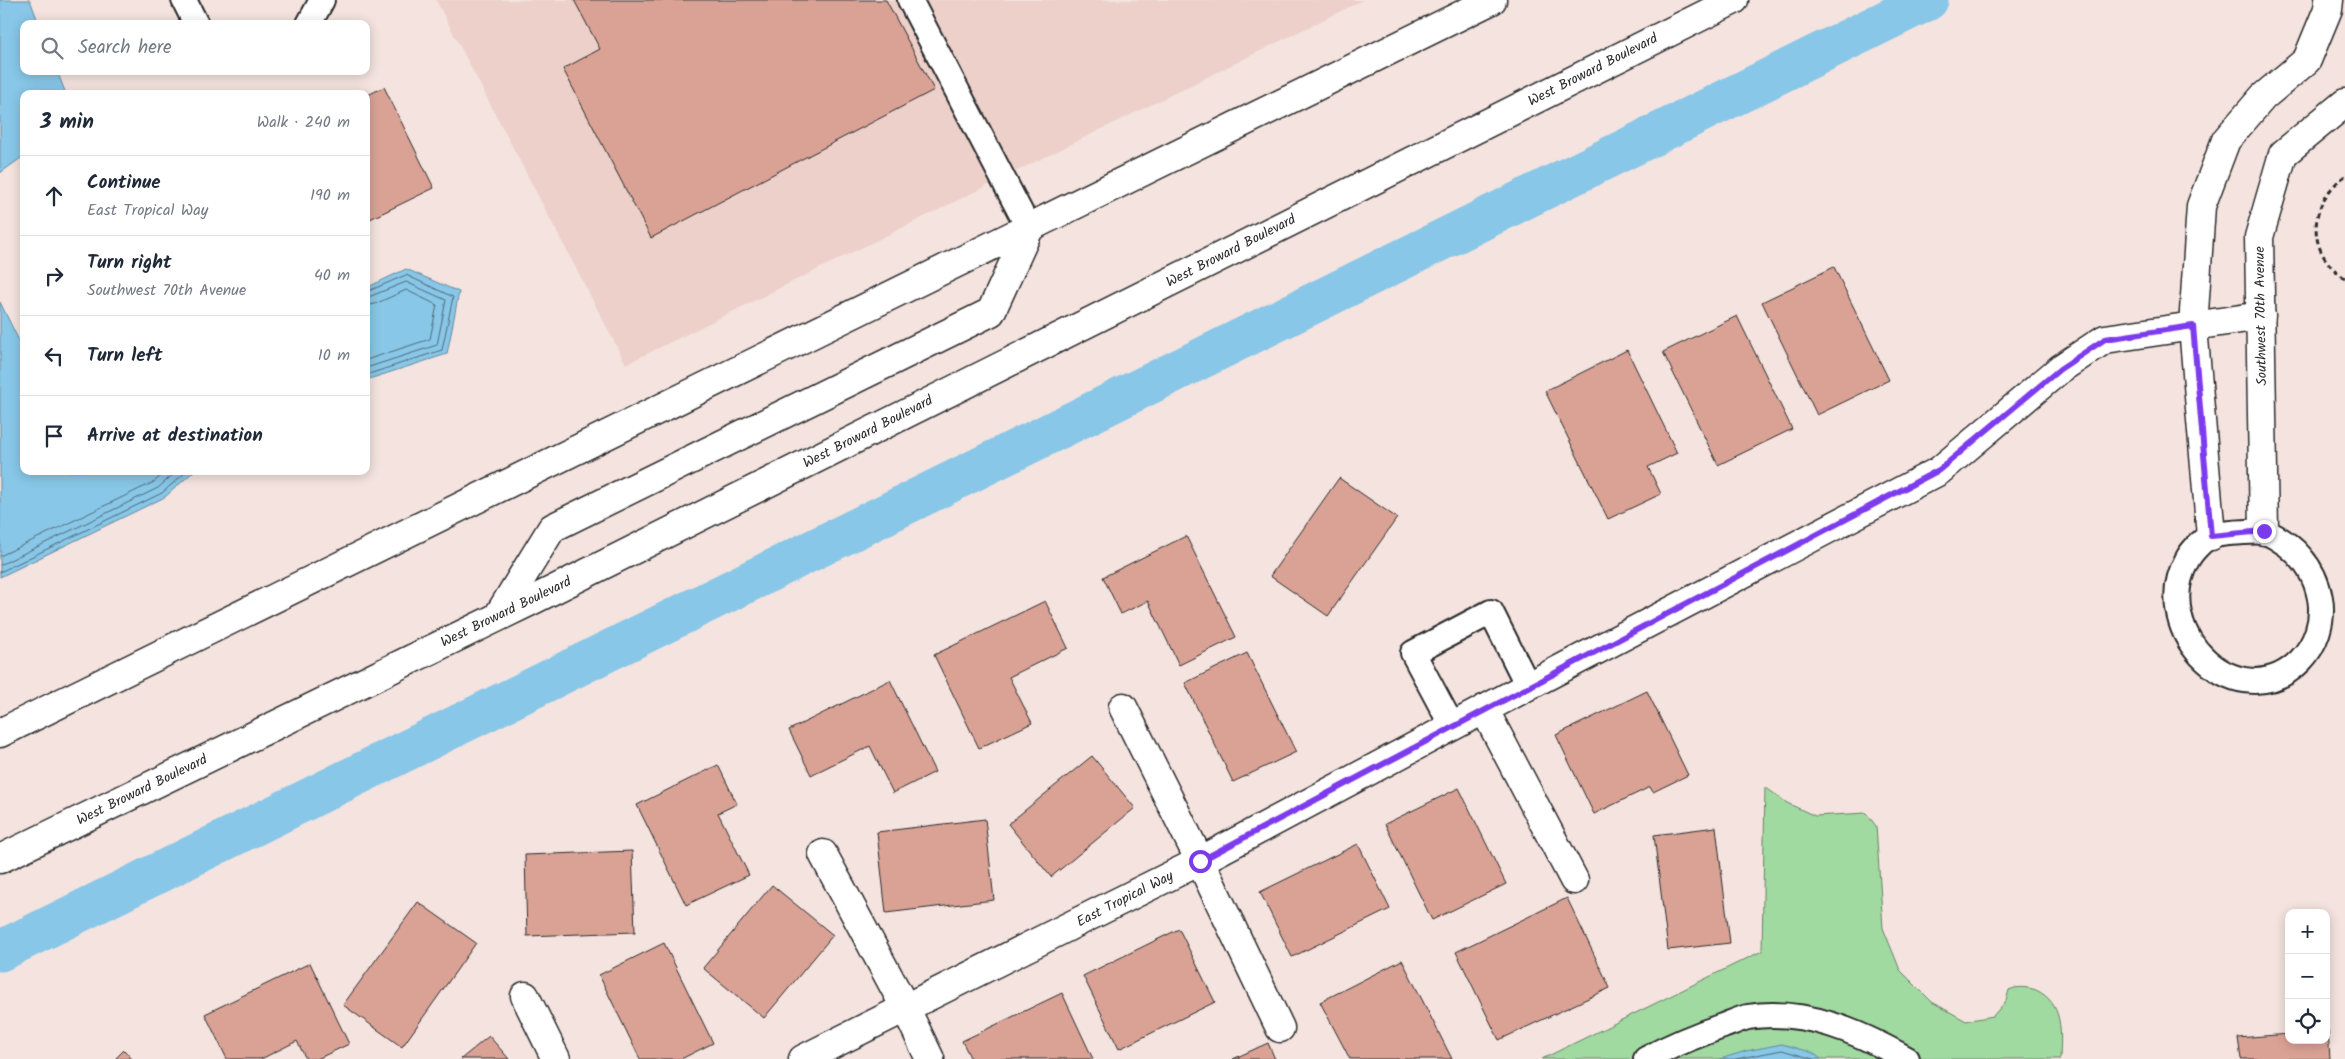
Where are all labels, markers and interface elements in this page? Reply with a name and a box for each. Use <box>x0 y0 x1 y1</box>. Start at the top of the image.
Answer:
search box <box>20 20 370 75</box>
street label: West Broward Boulevard <box>1524 27 1663 112</box>
text: Search here <box>78 33 172 63</box>
icon: search <box>38 34 66 62</box>
text: 3 min <box>40 106 94 139</box>
text: Walk · 240 m <box>257 110 350 135</box>
text: Continue <box>87 168 160 198</box>
icon: ahead <box>40 182 68 210</box>
text: 190 m <box>310 183 350 208</box>
text: East Tropical Way <box>87 198 208 223</box>
street label: West Broward Boulevard <box>1162 208 1301 293</box>
street label: Southwest 70th Avenue <box>2249 245 2273 386</box>
text: Turn right <box>87 248 172 278</box>
icon: right <box>40 262 68 290</box>
text: 40 m <box>314 263 350 288</box>
text: Southwest 70th Avenue <box>87 278 246 303</box>
text: Turn left <box>87 341 162 371</box>
icon: left <box>40 342 68 370</box>
text: 10 m <box>318 343 350 368</box>
street label: West Broward Boulevard <box>799 389 938 474</box>
text: Arrive at destination <box>87 421 263 451</box>
icon: arrive <box>40 422 68 450</box>
route end <box>2253 520 2276 543</box>
street label: West Broward Boulevard <box>437 570 576 653</box>
street label: West Broward Boulevard <box>73 748 212 831</box>
route start <box>1189 850 1212 873</box>
street label: East Tropical Way <box>1073 865 1178 933</box>
map controls <box>2285 909 2330 1044</box>
button: + <box>2285 909 2330 954</box>
button: − <box>2285 954 2330 999</box>
button: locate <box>2285 999 2330 1044</box>

